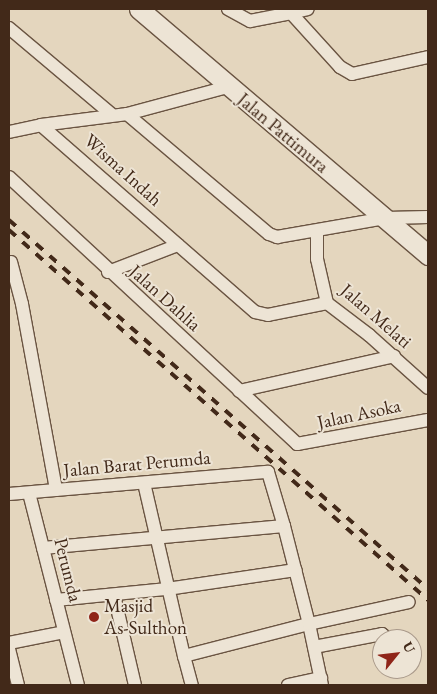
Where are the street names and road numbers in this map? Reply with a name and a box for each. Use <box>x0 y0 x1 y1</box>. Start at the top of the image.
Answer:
street label: Jalan Pattimura <box>233 88 333 178</box>
street label: Wisma Indah <box>79 129 167 211</box>
street label: Jalan Dahlia <box>124 260 206 336</box>
street label: Jalan Melati <box>336 279 416 353</box>
street label: Jalan Asoka <box>315 394 403 434</box>
street label: Jalan Barat Perumda <box>62 446 212 482</box>
street label: Perumda <box>49 536 87 604</box>

